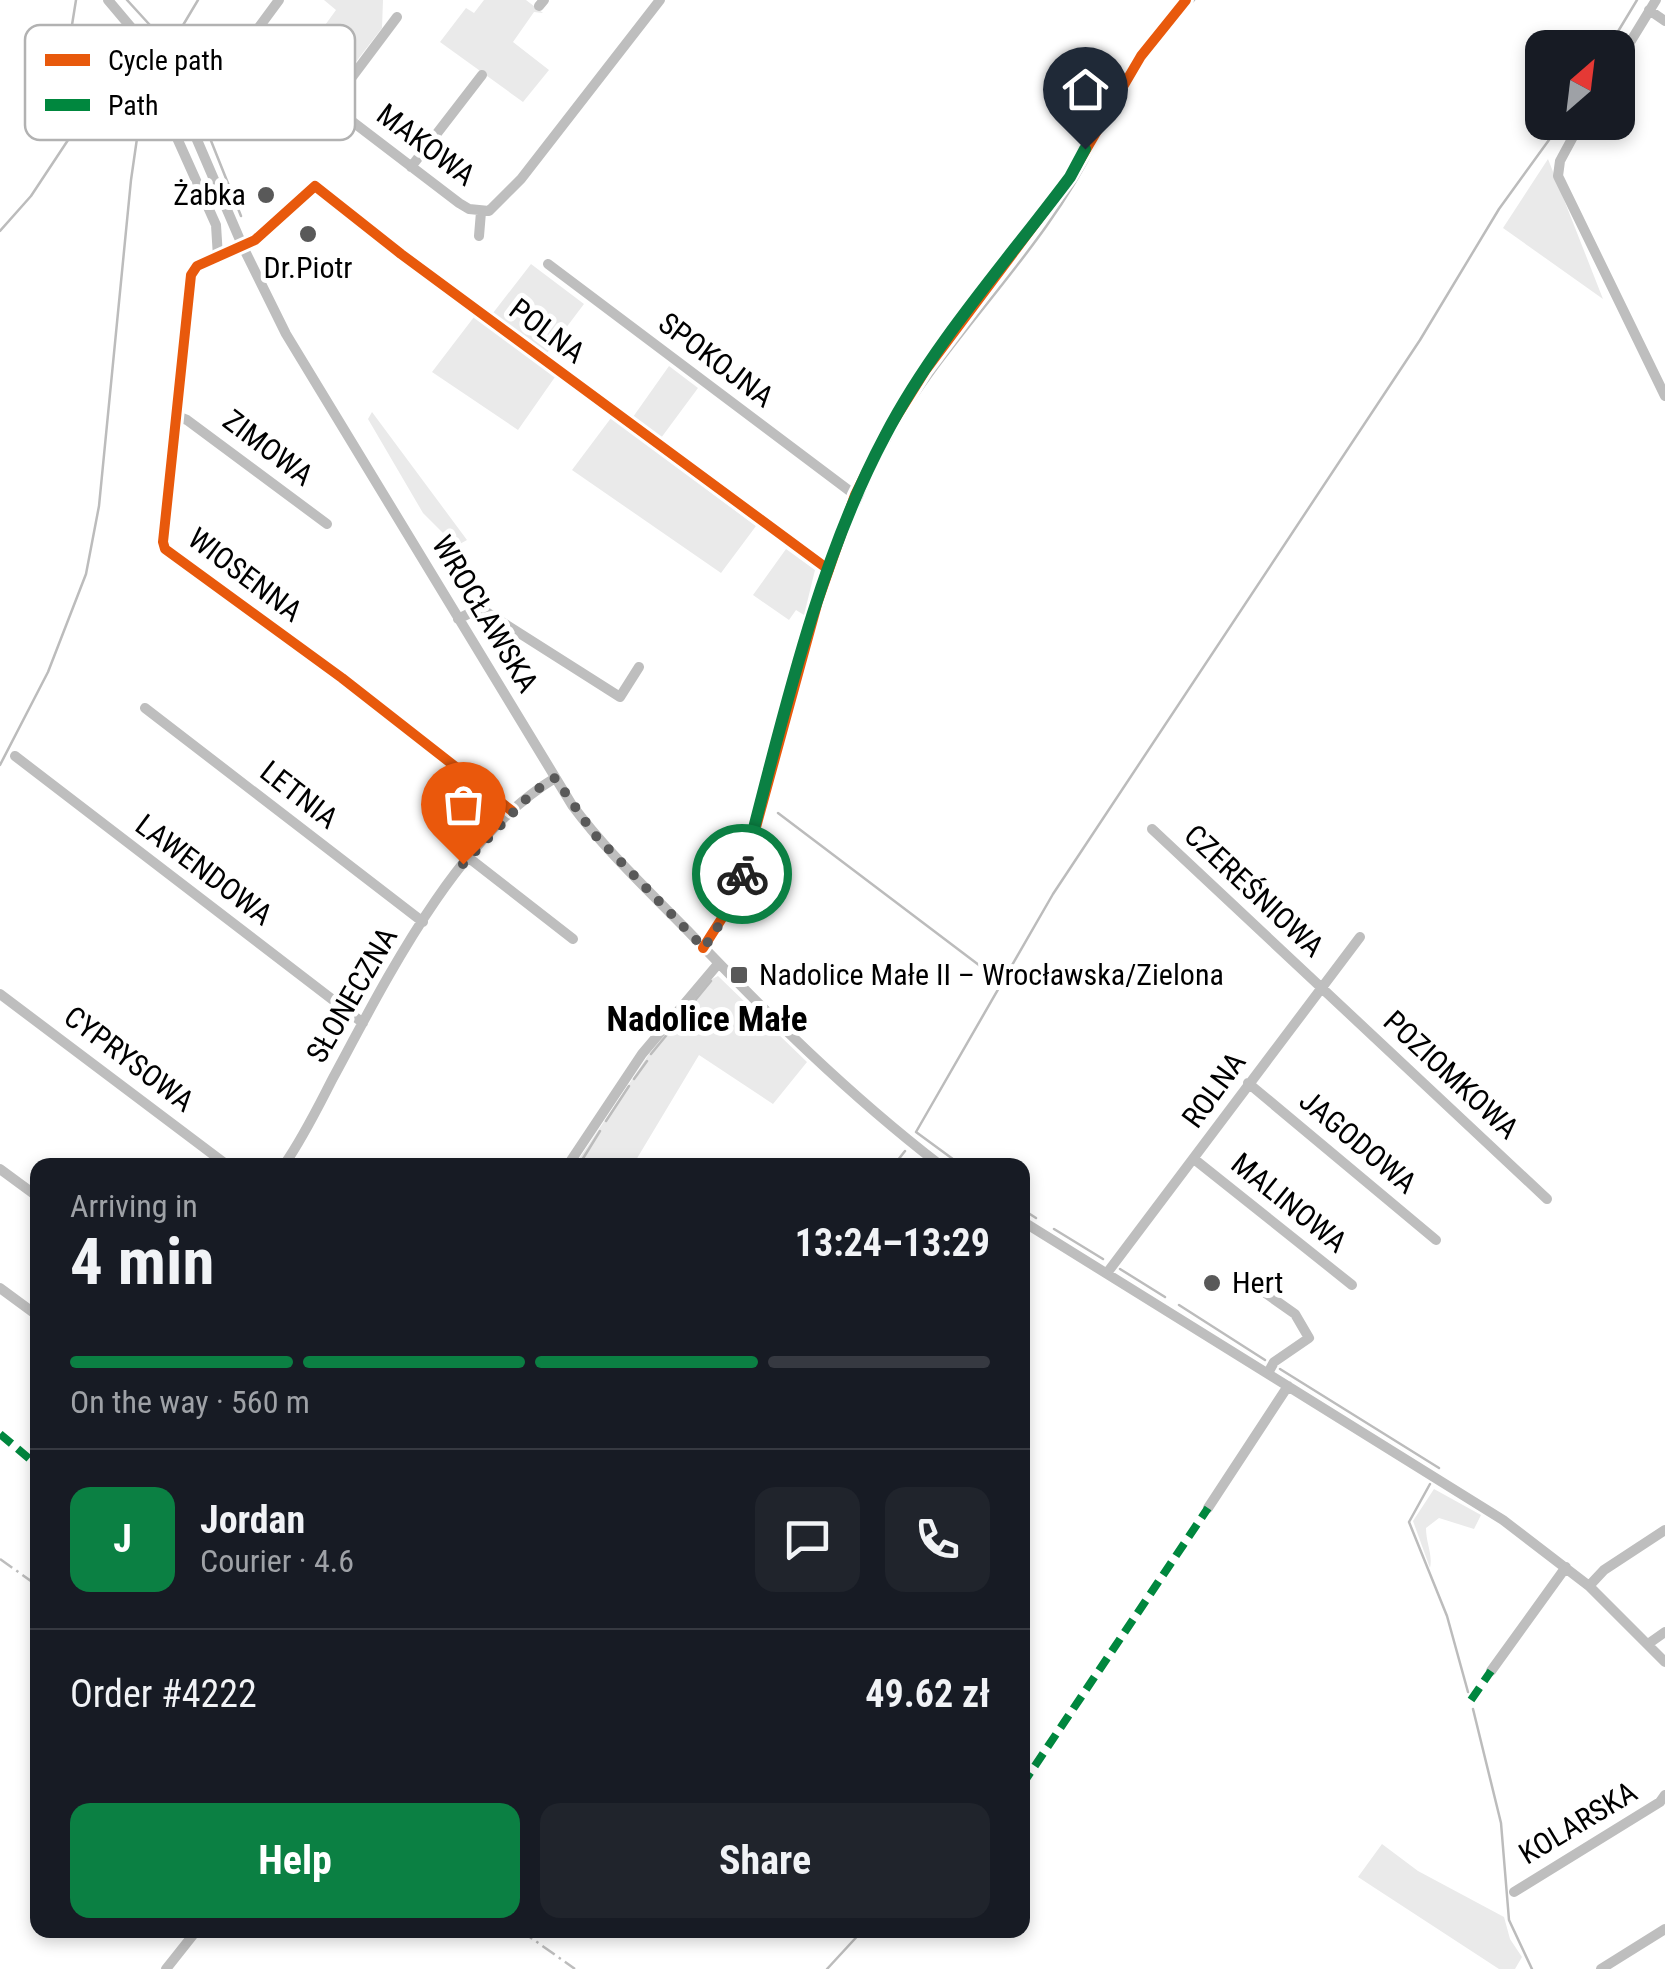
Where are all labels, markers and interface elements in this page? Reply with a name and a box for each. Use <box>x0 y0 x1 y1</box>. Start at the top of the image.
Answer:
legend <box>25 25 355 140</box>
north arrow <box>1525 30 1635 140</box>
map controls <box>1525 30 1635 140</box>
text: Cycle path <box>108 44 223 77</box>
pin <box>1043 47 1128 150</box>
icon: home <box>1058 62 1113 117</box>
text: Path <box>108 89 159 122</box>
street label: MAKOWA <box>370 96 482 193</box>
place label: Żabka <box>173 177 246 212</box>
marker: Żabka <box>255 184 277 206</box>
marker: Dr.Piotr <box>297 223 319 245</box>
place label: Dr.Piotr <box>264 250 352 285</box>
street label: POLNA <box>503 291 592 370</box>
street label: SPOKOJNA <box>652 305 781 414</box>
street label: ZIMOWA <box>216 403 320 493</box>
street label: WIOSENNA <box>181 520 309 629</box>
street label: WROCŁAWSKA <box>425 529 546 698</box>
street label: LETNIA <box>254 753 345 836</box>
pin <box>421 762 506 865</box>
icon: bag <box>436 777 491 832</box>
street label: LAWENDOWA <box>129 807 279 932</box>
street label: CZEREŚNIOWA <box>1177 817 1331 964</box>
courier <box>692 824 792 924</box>
icon: bike <box>715 847 770 902</box>
street label: SŁONECZNA <box>299 921 404 1069</box>
place label: Nadolice Małe II – Wrocławska/Zielona <box>759 957 1224 992</box>
marker: Nadolice Małe II – Wrocławska/Zielona <box>728 964 750 986</box>
street label: CYPRYSOWA <box>58 999 201 1119</box>
district label: Nadolice Małe <box>606 999 808 1040</box>
street label: POZIOMKOWA <box>1377 1003 1526 1146</box>
street label: ROLNA <box>1175 1045 1253 1134</box>
street label: JAGODOWA <box>1293 1083 1424 1201</box>
street label: MALINOWA <box>1225 1146 1354 1260</box>
text: Arriving in <box>70 1187 198 1225</box>
text: 13:24–13:29 <box>795 1221 990 1265</box>
text: 4 min <box>70 1224 214 1300</box>
place label: Hert <box>1232 1265 1283 1300</box>
marker: Hert <box>1201 1272 1223 1294</box>
text: On the way · 560 m <box>70 1383 310 1421</box>
button: chat <box>755 1487 860 1592</box>
button: phone <box>885 1487 990 1592</box>
text: Jordan <box>200 1498 305 1542</box>
text: J <box>113 1517 132 1561</box>
text: Courier · 4.6 <box>200 1542 354 1580</box>
text: Order #4222 <box>70 1672 257 1716</box>
text: 49.62 zł <box>865 1672 990 1716</box>
street label: KOLARSKA <box>1513 1774 1643 1871</box>
button: Help <box>70 1803 520 1918</box>
button: Share <box>540 1803 990 1918</box>

